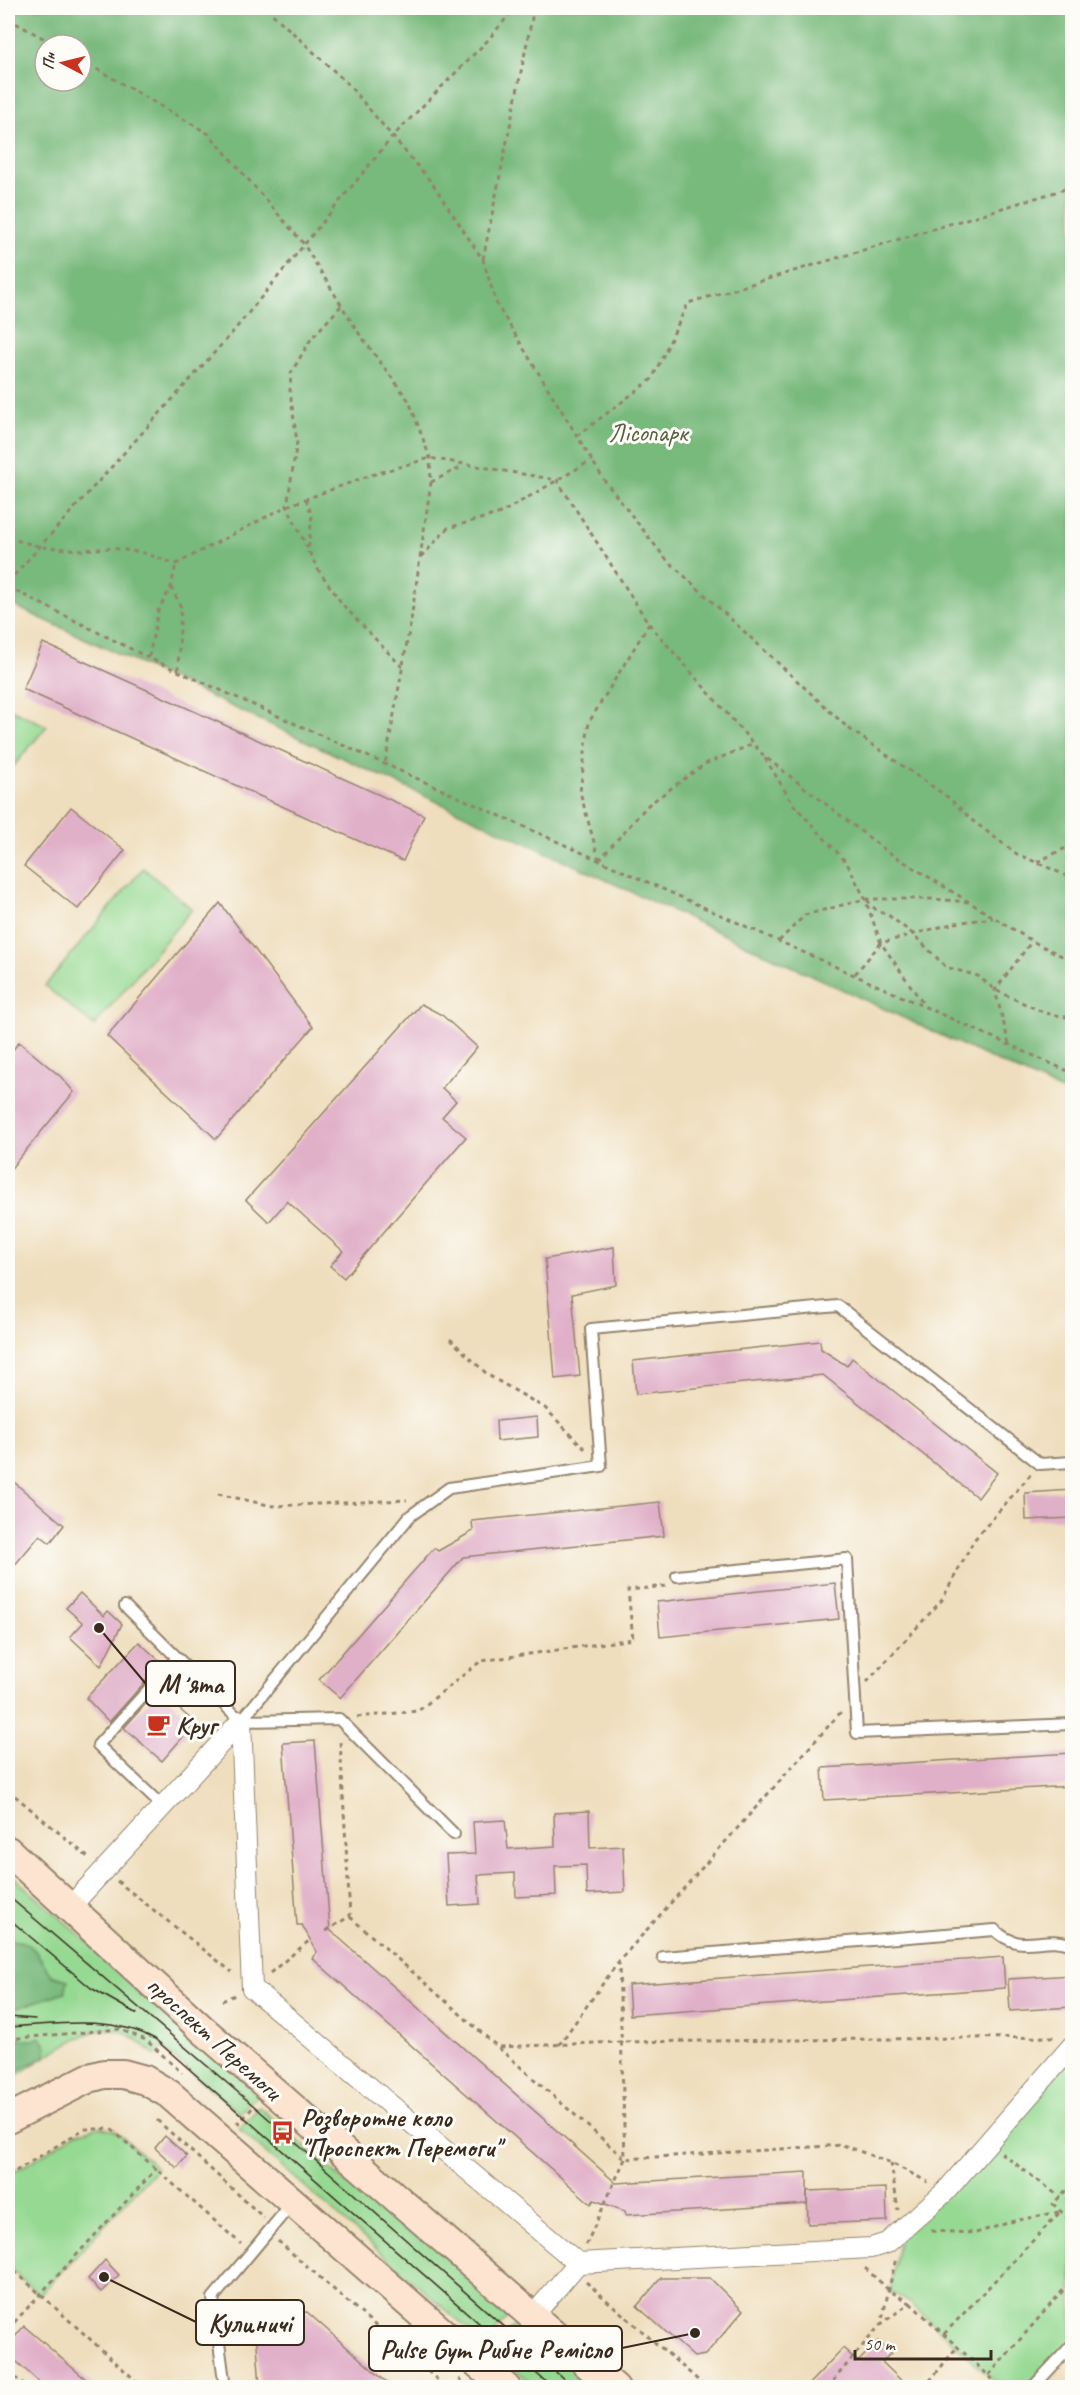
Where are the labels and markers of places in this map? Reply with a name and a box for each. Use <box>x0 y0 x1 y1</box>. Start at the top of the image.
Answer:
callout: Мʼята <box>146 1661 235 1706</box>
place label: Круг <box>176 1709 220 1742</box>
cafe icon: Круг <box>145 1712 171 1738</box>
place label: Розворотне коло "Проспект Перемоги" <box>301 2101 506 2164</box>
bus stop icon: Розворотне коло "Проспект Перемоги" <box>270 2119 296 2145</box>
callout: Кулиничі <box>196 2300 304 2345</box>
callout: Pulse Gym Рибне Ремісло <box>369 2326 622 2371</box>

